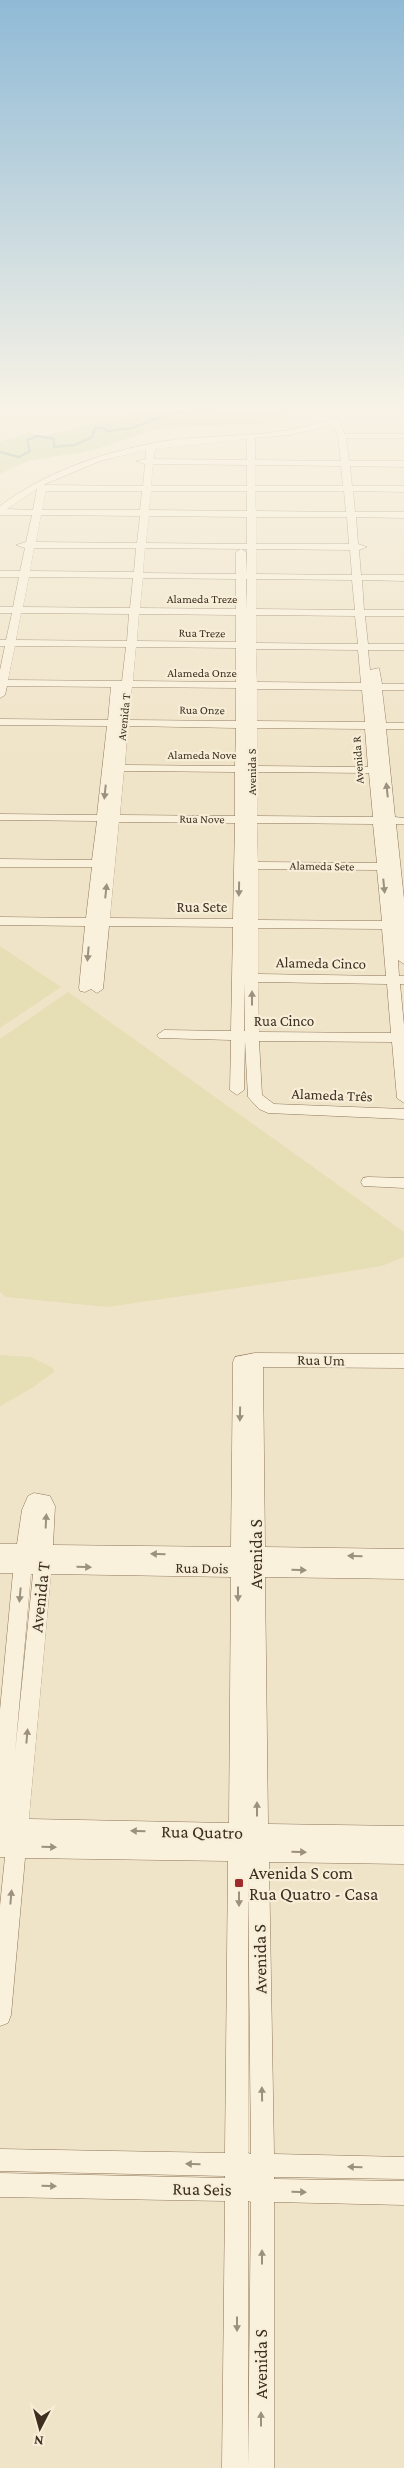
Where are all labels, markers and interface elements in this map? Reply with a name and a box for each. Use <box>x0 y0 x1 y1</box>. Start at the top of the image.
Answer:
street label: Alameda Treze <box>167 592 237 606</box>
street label: Rua Treze <box>178 626 226 640</box>
street label: Alameda Onze <box>167 666 237 680</box>
street label: Avenida T <box>115 692 133 741</box>
street label: Rua Onze <box>179 703 225 717</box>
street label: Avenida R <box>349 735 367 784</box>
street label: Alameda Nove <box>167 748 237 762</box>
street label: Avenida S <box>245 748 259 795</box>
one-way arrow <box>383 781 391 797</box>
one-way arrow <box>101 784 109 800</box>
street label: Rua Nove <box>179 812 225 826</box>
street label: Alameda Sete <box>290 858 354 874</box>
one-way arrow <box>380 878 388 894</box>
one-way arrow <box>235 881 243 897</box>
one-way arrow <box>102 883 110 899</box>
street label: Rua Sete <box>177 899 228 915</box>
one-way arrow <box>83 946 91 962</box>
street label: Alameda Cinco <box>276 954 366 972</box>
one-way arrow <box>248 990 256 1006</box>
street label: Rua Cinco <box>254 1013 314 1029</box>
street label: Alameda Três <box>291 1086 373 1104</box>
street label: Rua Um <box>297 1352 345 1368</box>
one-way arrow <box>236 1406 244 1422</box>
one-way arrow <box>42 1513 50 1529</box>
street label: Avenida S <box>246 1519 266 1589</box>
one-way arrow <box>150 1550 166 1558</box>
one-way arrow <box>347 1552 363 1560</box>
street label: Avenida T <box>26 1560 54 1633</box>
street label: Rua Dois <box>175 1560 229 1576</box>
one-way arrow <box>76 1563 92 1571</box>
one-way arrow <box>291 1566 307 1574</box>
one-way arrow <box>234 1586 242 1602</box>
one-way arrow <box>16 1588 24 1604</box>
one-way arrow <box>23 1727 31 1743</box>
one-way arrow <box>253 1801 261 1817</box>
street label: Rua Quatro <box>161 1821 243 1843</box>
one-way arrow <box>129 1827 145 1835</box>
one-way arrow <box>41 1844 57 1852</box>
one-way arrow <box>291 1848 307 1856</box>
place label: Avenida S com Rua Quatro - Casa <box>249 1863 378 1904</box>
marker: Avenida S com Rua Quatro - Casa <box>233 1877 245 1889</box>
one-way arrow <box>7 1889 15 1905</box>
one-way arrow <box>235 1892 243 1908</box>
street label: Avenida S <box>249 1924 271 1994</box>
one-way arrow <box>258 2086 266 2102</box>
one-way arrow <box>185 2160 201 2168</box>
one-way arrow <box>347 2163 363 2171</box>
street label: Rua Seis <box>172 2178 232 2200</box>
one-way arrow <box>41 2182 57 2190</box>
one-way arrow <box>291 2188 307 2196</box>
one-way arrow <box>258 2249 266 2265</box>
one-way arrow <box>233 2317 241 2333</box>
street label: Avenida S <box>251 2329 271 2399</box>
north arrow <box>15 2403 65 2453</box>
one-way arrow <box>257 2411 265 2427</box>
text: N <box>33 2432 44 2449</box>

